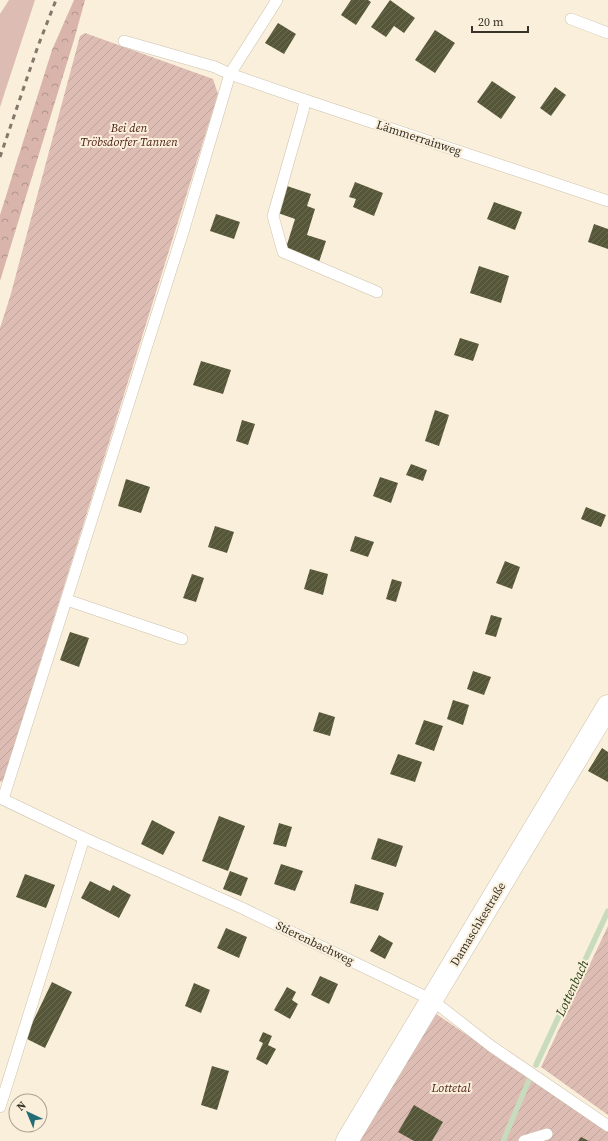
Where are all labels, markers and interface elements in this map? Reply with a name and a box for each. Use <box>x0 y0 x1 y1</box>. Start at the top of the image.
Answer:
scale bar <box>472 8 528 34</box>
text: 20 m <box>478 14 504 30</box>
street label: Lämmerrainweg <box>374 117 464 159</box>
park label: Bei den Tröbsdorfer Tannen <box>80 120 178 150</box>
street label: Damaschkestraße <box>447 879 509 969</box>
street label: Stierenbachweg <box>273 917 357 969</box>
water label: Lottenbach <box>551 957 592 1020</box>
park label: Lottetal <box>430 1080 471 1096</box>
north arrow <box>8 1093 48 1133</box>
text: N <box>13 1098 29 1114</box>

